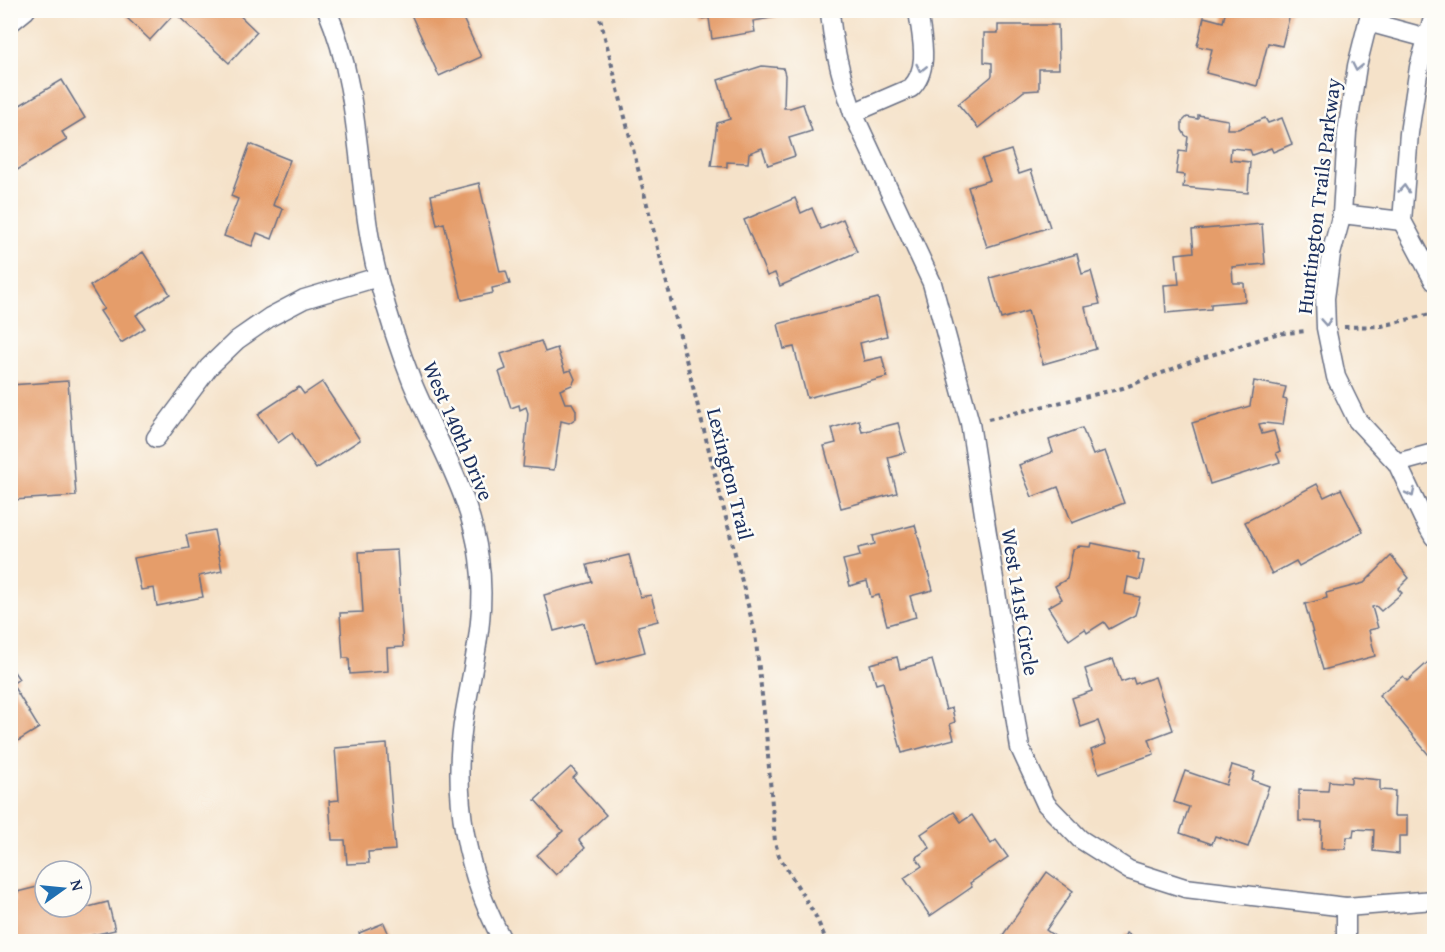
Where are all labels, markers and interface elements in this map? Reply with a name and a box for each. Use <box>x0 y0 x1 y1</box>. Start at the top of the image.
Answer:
one-way arrow <box>1351 62 1364 72</box>
one-way arrow <box>915 63 928 73</box>
street label: Huntington Trails Parkway <box>1289 76 1348 316</box>
one-way arrow <box>1398 184 1411 193</box>
one-way arrow <box>1319 318 1332 327</box>
street label: West 140th Drive <box>415 356 502 505</box>
street label: Lexington Trail <box>699 405 762 543</box>
one-way arrow <box>1403 486 1415 497</box>
street label: West 141st Circle <box>994 526 1047 678</box>
north arrow <box>33 859 93 919</box>
text: N <box>65 877 91 894</box>

